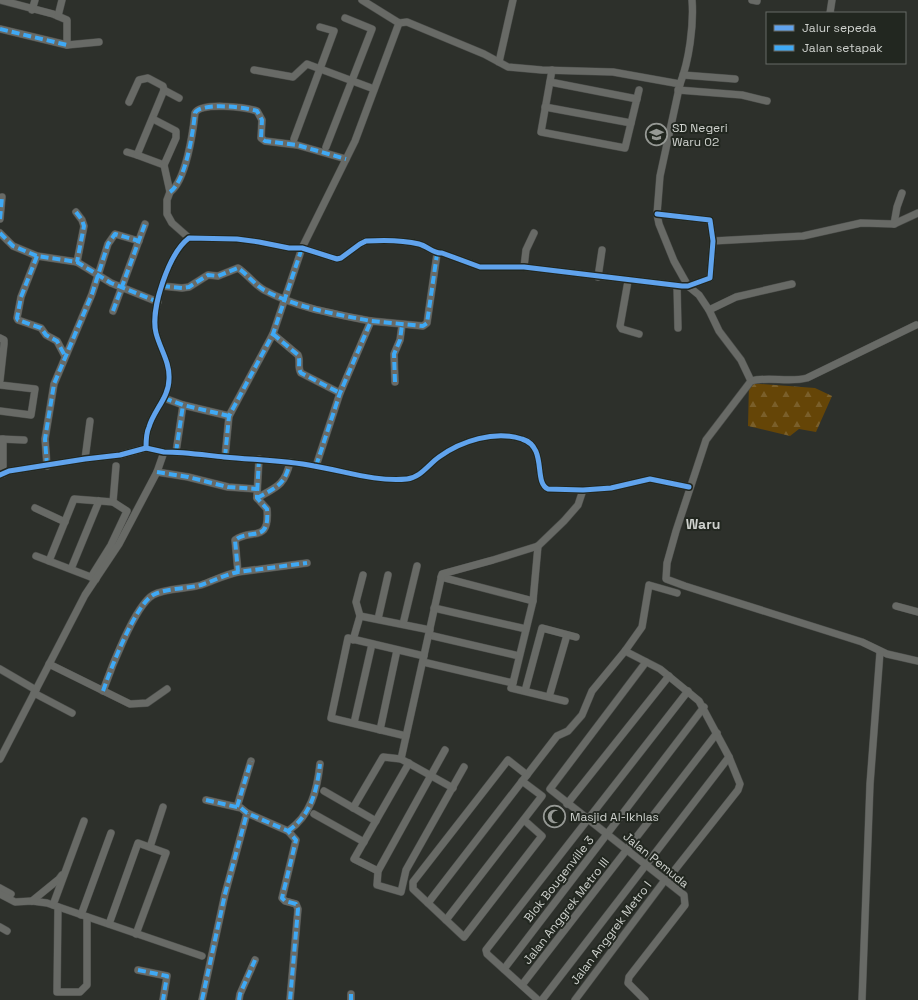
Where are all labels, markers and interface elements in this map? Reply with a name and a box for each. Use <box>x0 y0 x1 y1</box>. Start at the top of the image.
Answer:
legend <box>766 12 906 64</box>
text: Jalur sepeda <box>802 20 877 36</box>
text: Jalan setapak <box>802 40 883 56</box>
place label: SD Negeri Waru 02 <box>672 120 728 150</box>
school or university icon: SD Negeri Waru 02 <box>644 122 670 148</box>
district label: Waru <box>686 515 720 533</box>
mosque icon: Masjid Al-Ikhlas <box>542 804 568 830</box>
place label: Masjid Al-Ikhlas <box>570 809 659 825</box>
street label: Jalan Pemuda <box>620 829 692 892</box>
street label: Blok Bougenville 3 <box>520 833 598 925</box>
street label: Jalan Anggrek Metro III <box>520 855 612 967</box>
street label: Jalan Anggrek Metro I <box>567 878 655 988</box>

